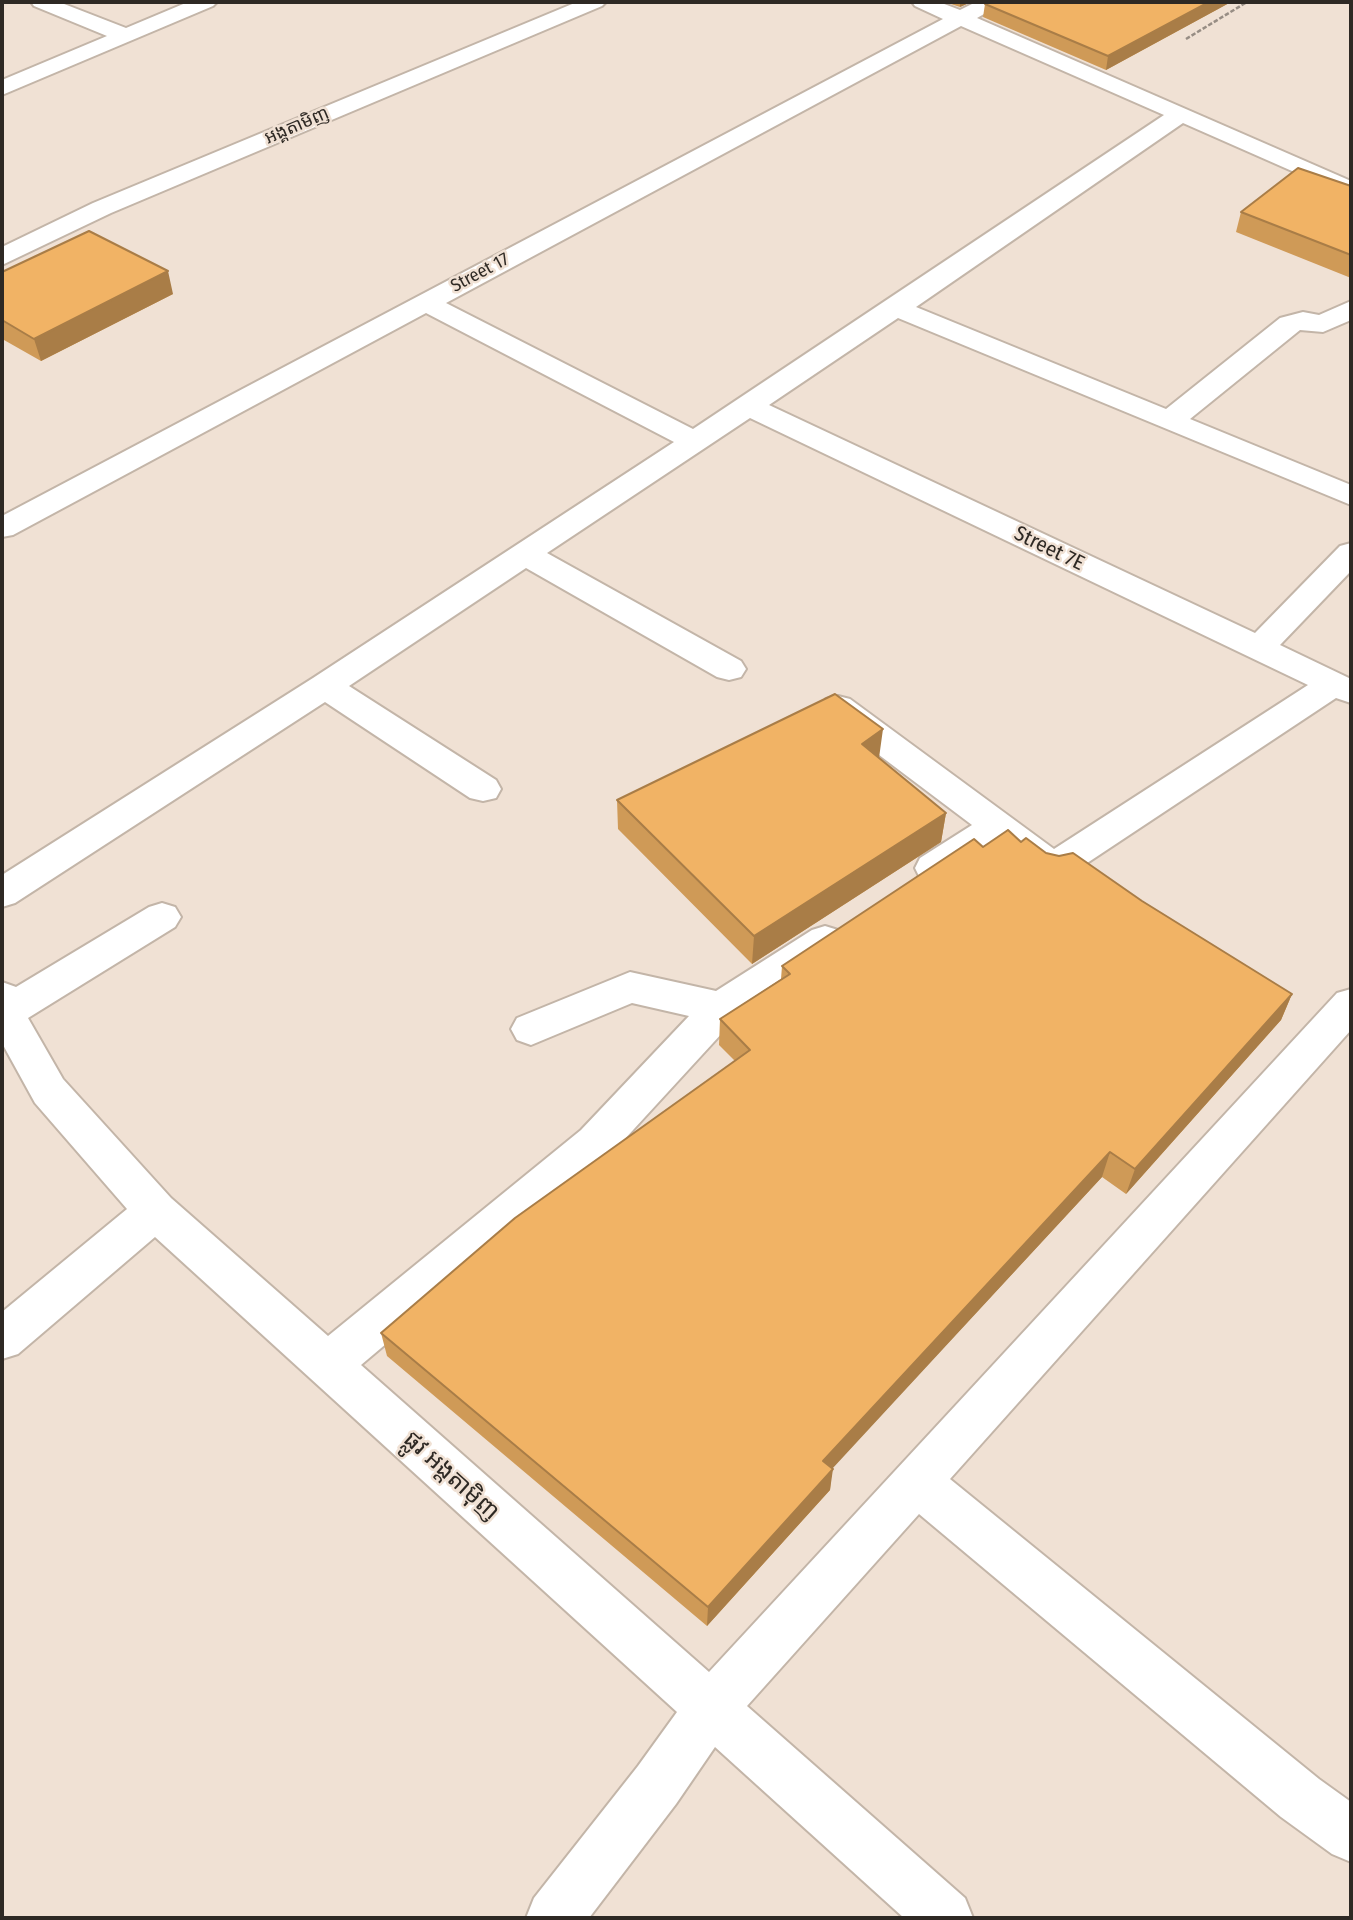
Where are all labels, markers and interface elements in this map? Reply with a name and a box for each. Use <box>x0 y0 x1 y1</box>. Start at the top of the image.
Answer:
street label: អង្គតាមិញ <box>261 103 333 149</box>
street label: Street 17 <box>447 249 513 297</box>
street label: Street 7E <box>1010 521 1088 577</box>
street label: ផ្លូវ អង្តតាម៉ិញ <box>397 1425 505 1527</box>

